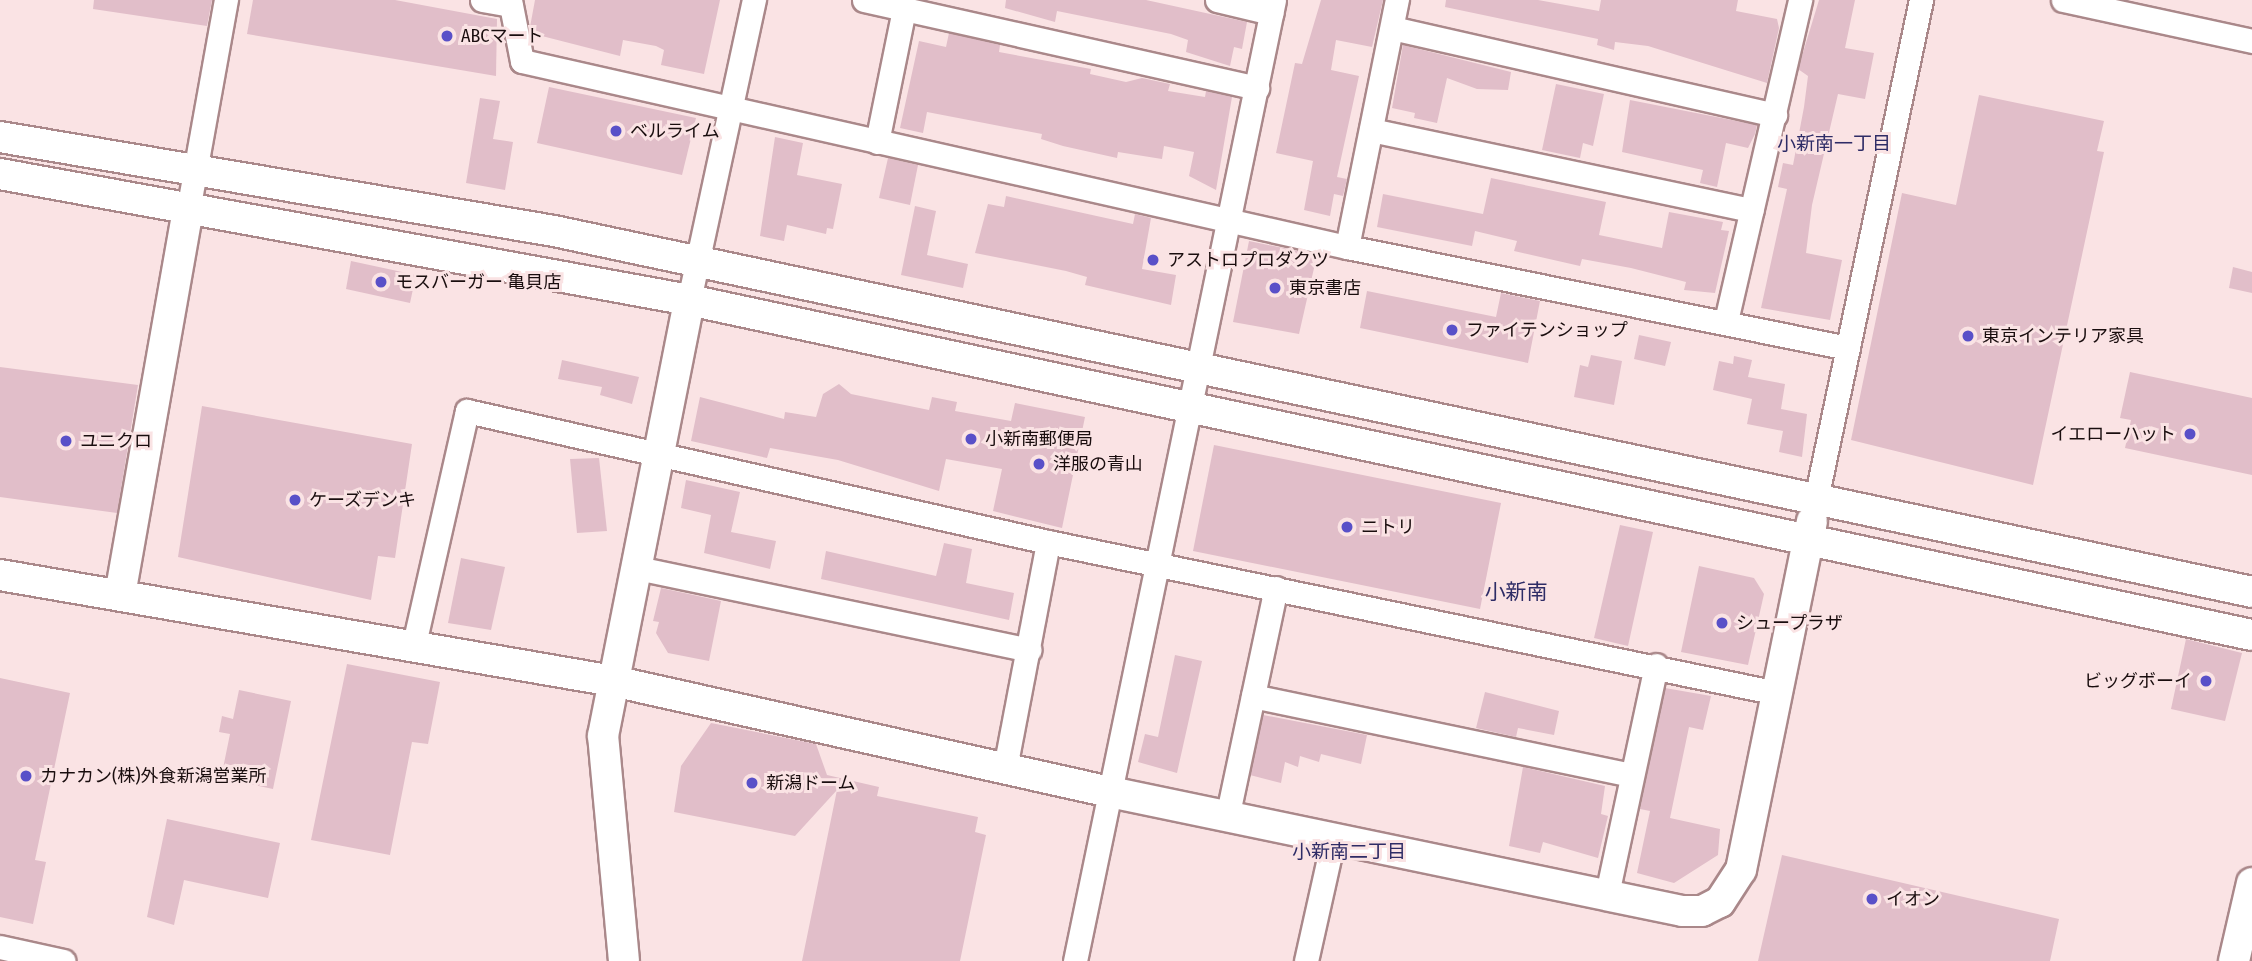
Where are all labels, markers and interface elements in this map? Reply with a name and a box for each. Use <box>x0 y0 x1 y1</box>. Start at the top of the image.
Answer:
place label: ABCマート <box>461 25 543 47</box>
marker: ABCマート <box>439 28 455 44</box>
place label: ベルライム <box>630 120 720 142</box>
marker: ベルライム <box>608 123 624 139</box>
district label: 小新南一丁目 <box>1777 133 1891 155</box>
place label: アストロプロダクツ <box>1167 249 1329 271</box>
marker: アストロプロダクツ <box>1145 252 1161 268</box>
place label: モスバーガー 亀貝店 <box>395 271 561 293</box>
marker: モスバーガー 亀貝店 <box>373 274 389 290</box>
place label: 東京書店 <box>1289 277 1361 299</box>
marker: 東京書店 <box>1267 280 1283 296</box>
place label: ファイテンショップ <box>1466 319 1628 341</box>
marker: ファイテンショップ <box>1444 322 1460 338</box>
place label: 東京インテリア家具 <box>1982 325 2144 347</box>
marker: 東京インテリア家具 <box>1960 328 1976 344</box>
place label: イエローハット <box>2050 423 2176 445</box>
marker: イエローハット <box>2182 426 2198 442</box>
place label: 小新南郵便局 <box>985 428 1093 450</box>
place label: ユニクロ <box>80 430 152 452</box>
marker: 小新南郵便局 <box>963 431 979 447</box>
marker: ユニクロ <box>58 433 74 449</box>
place label: 洋服の青山 <box>1053 453 1143 475</box>
marker: 洋服の青山 <box>1031 456 1047 472</box>
place label: ケーズデンキ <box>309 489 417 511</box>
marker: ケーズデンキ <box>287 492 303 508</box>
place label: ニトリ <box>1361 516 1415 538</box>
marker: ニトリ <box>1339 519 1355 535</box>
district label: 小新南 <box>1485 579 1547 605</box>
place label: シュープラザ <box>1736 612 1844 634</box>
marker: シュープラザ <box>1714 615 1730 631</box>
place label: ビッグボーイ <box>2084 670 2192 692</box>
marker: ビッグボーイ <box>2198 673 2214 689</box>
place label: カナカン(株)外食新潟営業所 <box>40 765 267 787</box>
marker: カナカン(株)外食新潟営業所 <box>18 768 34 784</box>
place label: 新潟ドーム <box>766 772 856 794</box>
marker: 新潟ドーム <box>744 775 760 791</box>
district label: 小新南二丁目 <box>1292 841 1406 863</box>
place label: イオン <box>1886 888 1940 910</box>
marker: イオン <box>1864 891 1880 907</box>

